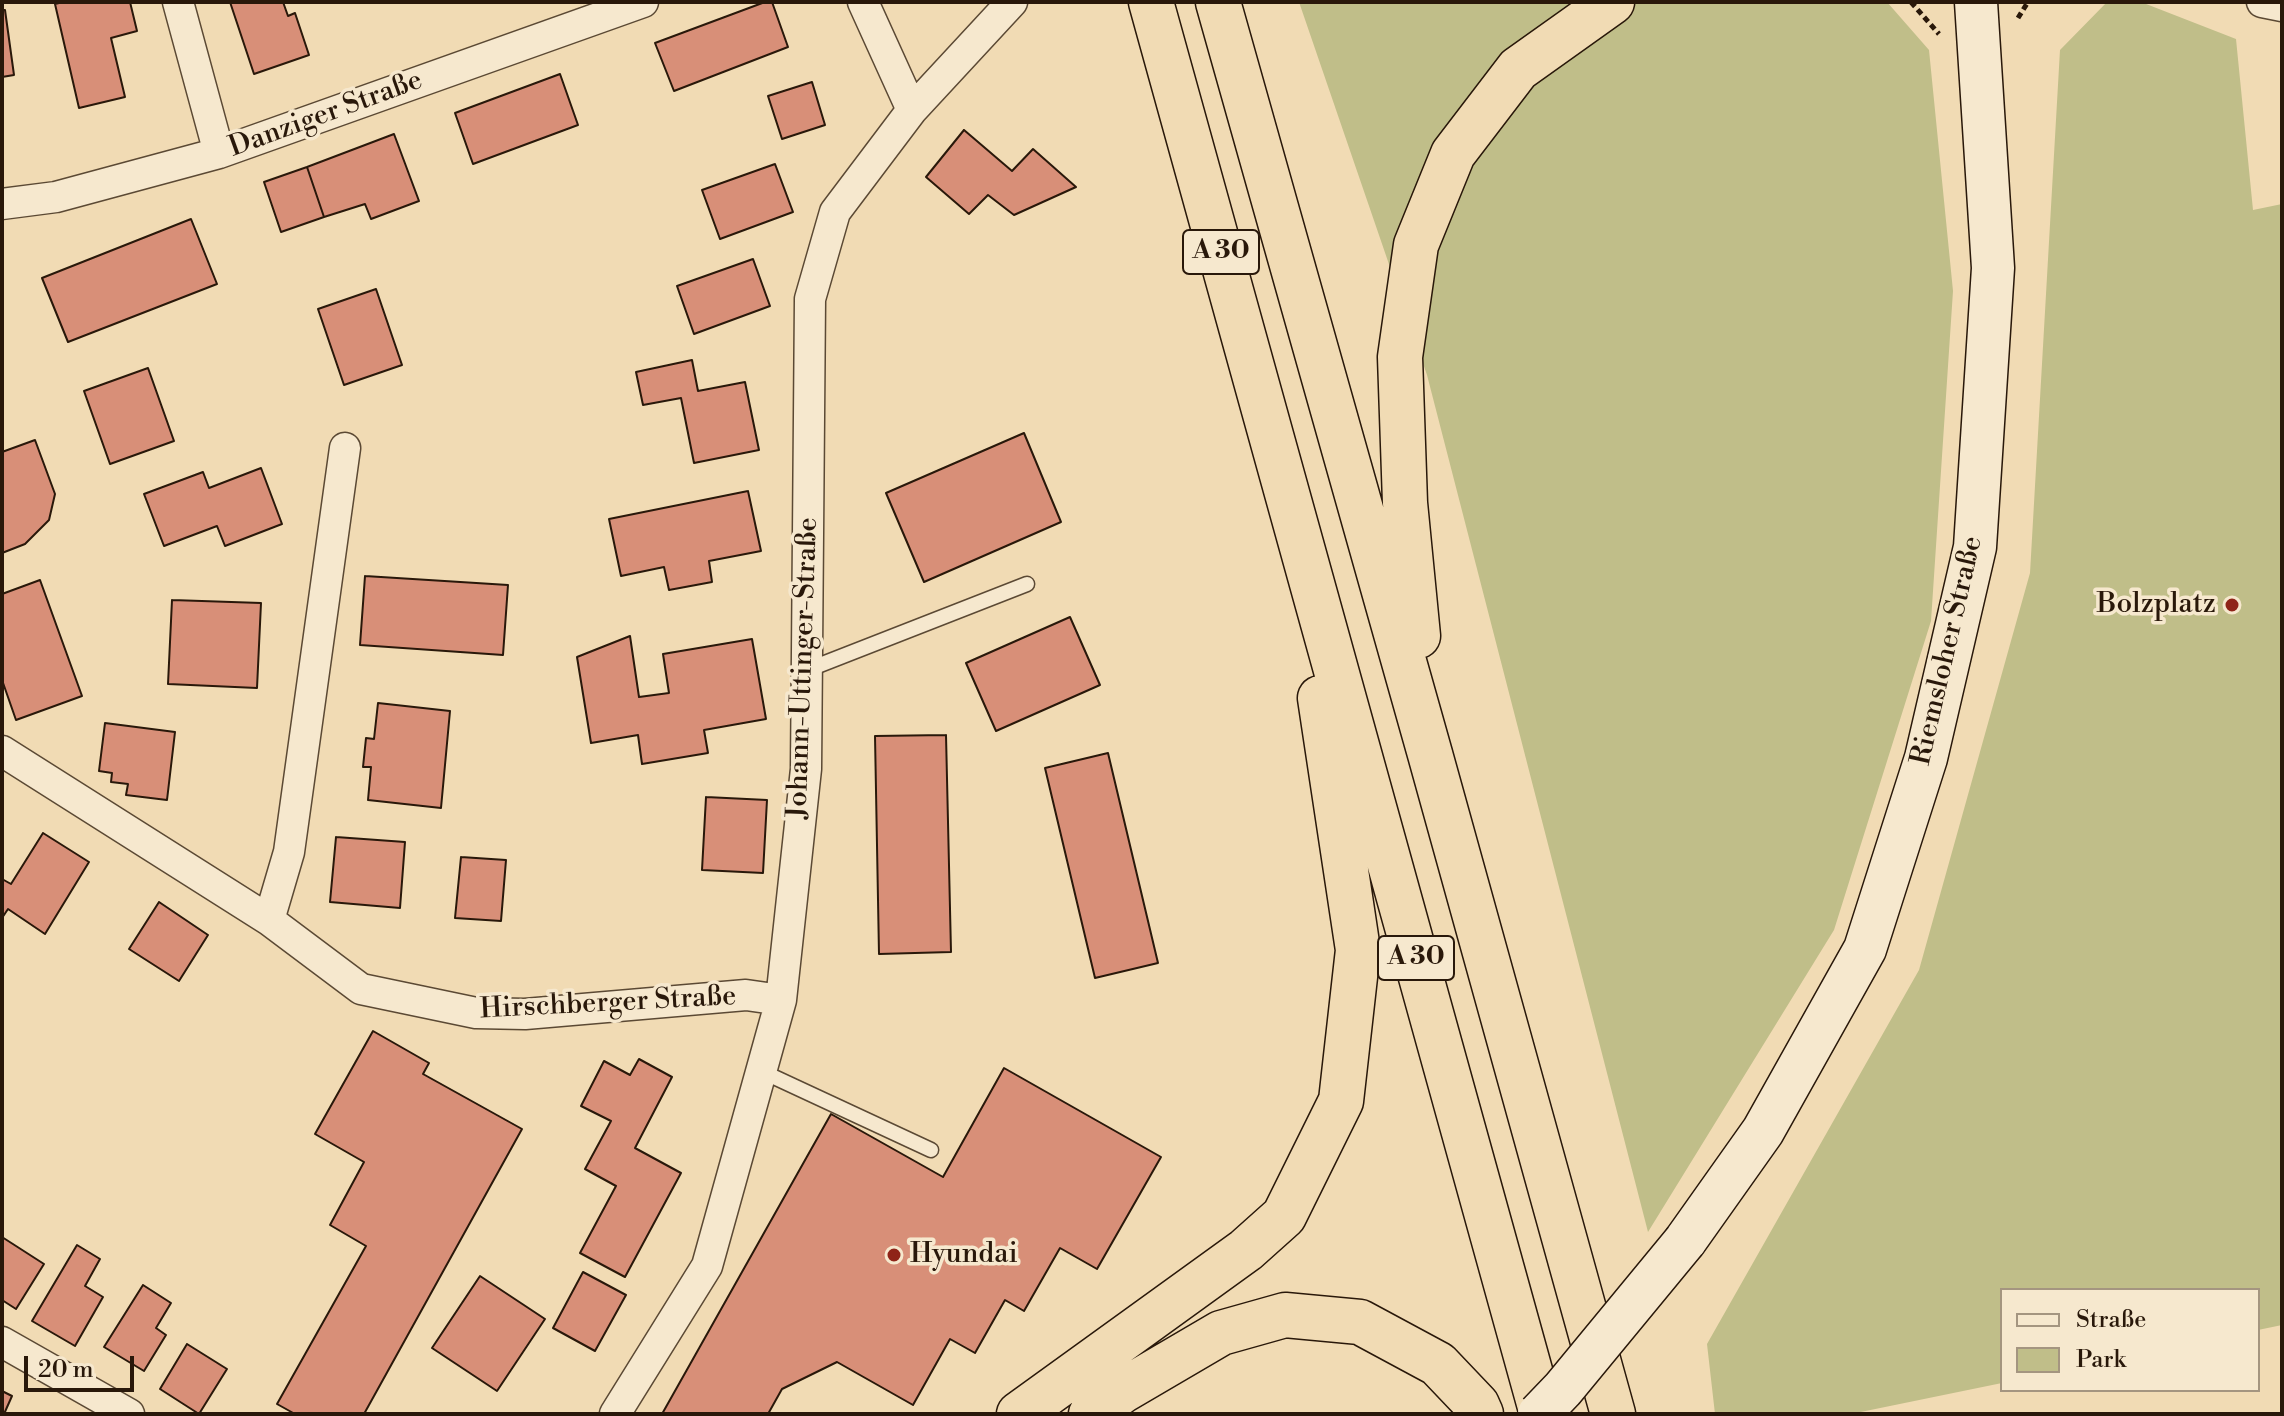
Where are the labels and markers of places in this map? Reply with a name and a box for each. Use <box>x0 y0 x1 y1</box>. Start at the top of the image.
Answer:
place label: Bolzplatz <box>2097 588 2216 622</box>
marker: Bolzplatz <box>2223 596 2241 614</box>
place label: Hyundai <box>910 1238 1018 1272</box>
marker: Hyundai <box>885 1246 903 1264</box>

